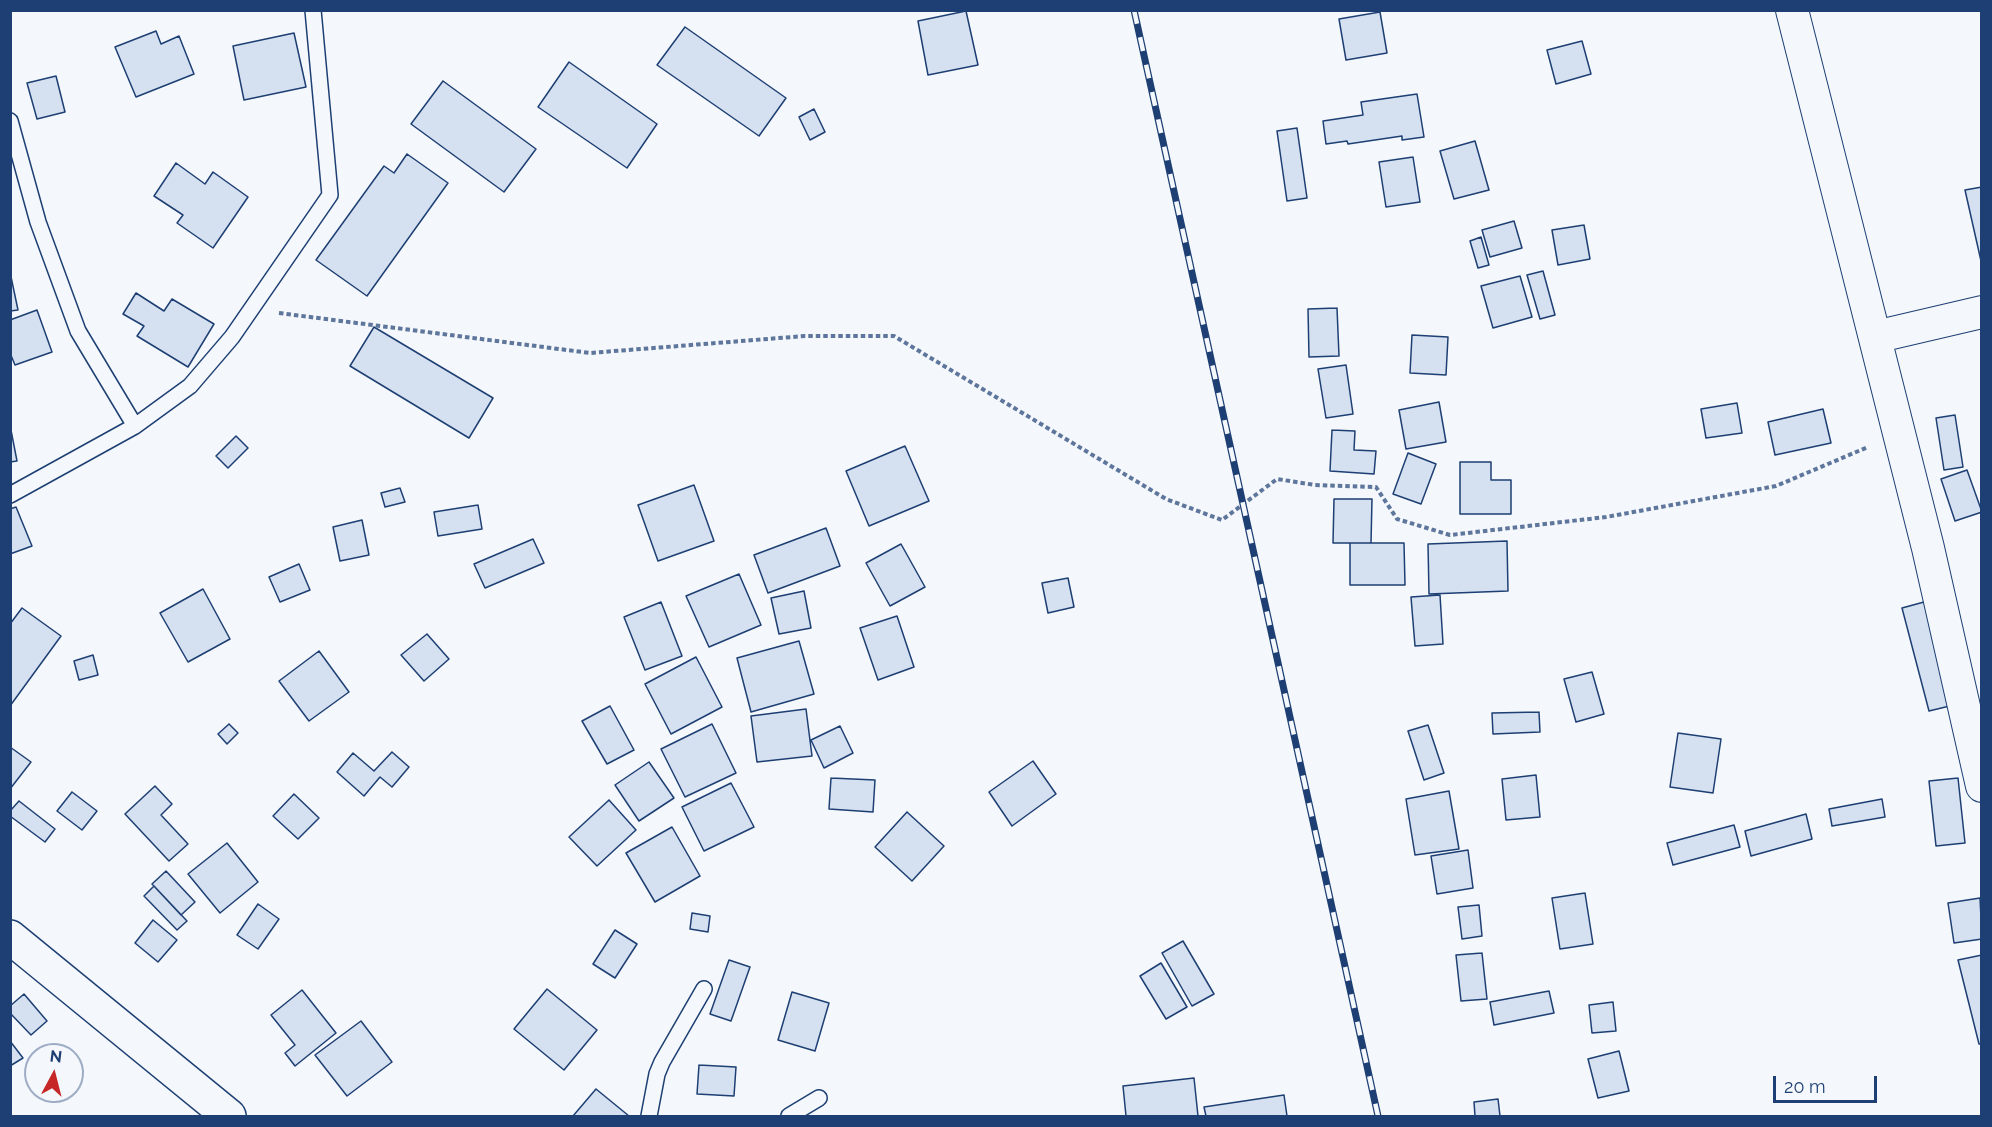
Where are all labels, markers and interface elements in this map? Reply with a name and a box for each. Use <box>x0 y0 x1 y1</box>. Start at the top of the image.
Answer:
north arrow <box>24 1043 84 1103</box>
text: N <box>49 1046 63 1067</box>
scale bar <box>1776 1064 1880 1102</box>
text: 20 m <box>1784 1076 1826 1097</box>

